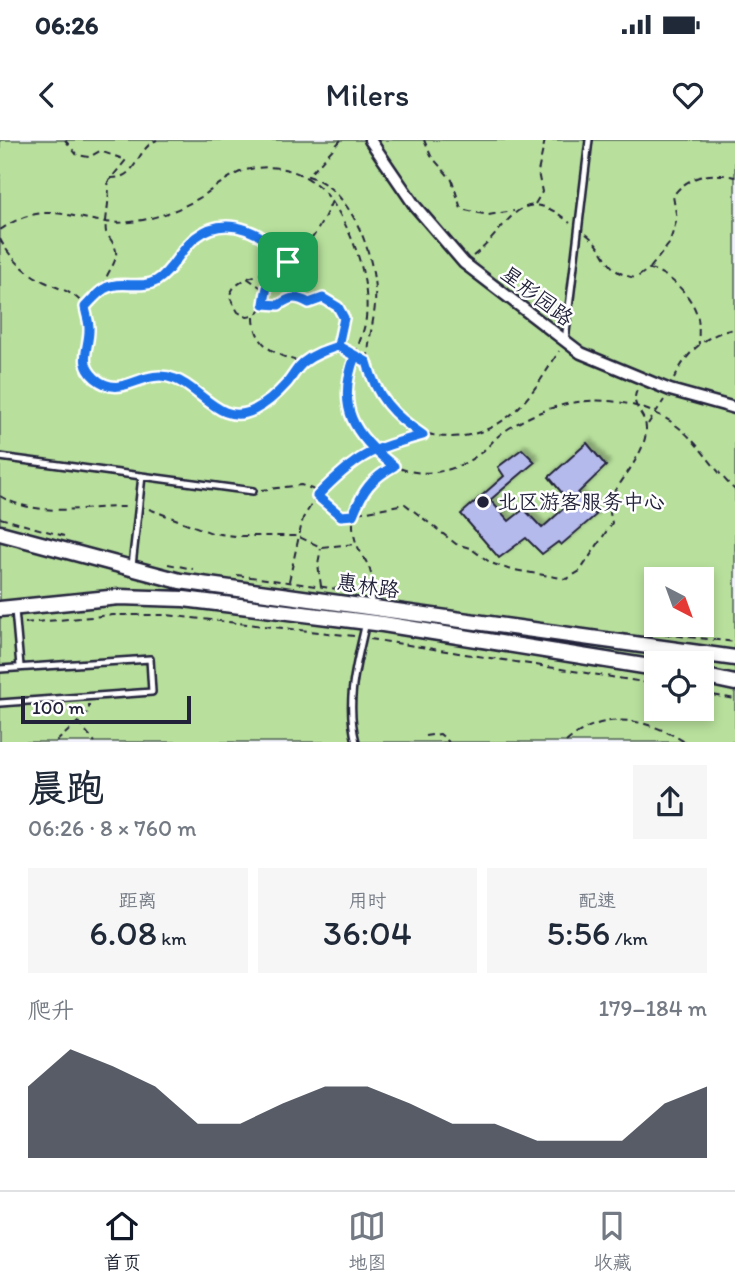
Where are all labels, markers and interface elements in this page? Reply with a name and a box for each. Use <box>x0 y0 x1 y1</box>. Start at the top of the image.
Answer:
text: 06:26 <box>35 9 99 41</box>
icon: back <box>28 76 66 114</box>
text: Milers <box>325 76 410 114</box>
icon: heart <box>669 76 707 114</box>
pin <box>258 232 318 292</box>
icon: arrive <box>269 243 307 281</box>
street label: 星形园路 <box>496 260 578 331</box>
place label: 北区游客服务中心 <box>497 489 665 514</box>
marker: 北区游客服务中心 <box>475 494 491 510</box>
north arrow <box>644 567 714 637</box>
map controls <box>644 567 714 721</box>
street label: 惠林路 <box>335 569 401 602</box>
button: locate <box>644 651 714 721</box>
scale bar <box>21 693 191 725</box>
text: 100 m <box>32 696 84 719</box>
text: 晨跑 <box>28 765 104 811</box>
button: share <box>633 765 707 839</box>
text: 06:26 · 8 × 760 m <box>28 814 197 842</box>
text: 距离 <box>119 889 157 912</box>
text: 用时 <box>348 889 387 912</box>
text: 配速 <box>578 889 616 912</box>
text: 6.08 <box>89 912 157 954</box>
text: 36:04 <box>323 912 412 954</box>
text: 5:56 <box>547 912 610 954</box>
text: km <box>157 927 186 950</box>
text: /km <box>610 927 648 950</box>
text: 179–184 m <box>598 994 707 1022</box>
text: 爬升 <box>28 996 74 1024</box>
tab: 首页 <box>103 1207 142 1274</box>
tab: 地图 <box>348 1207 387 1274</box>
tab: 收藏 <box>593 1207 632 1274</box>

